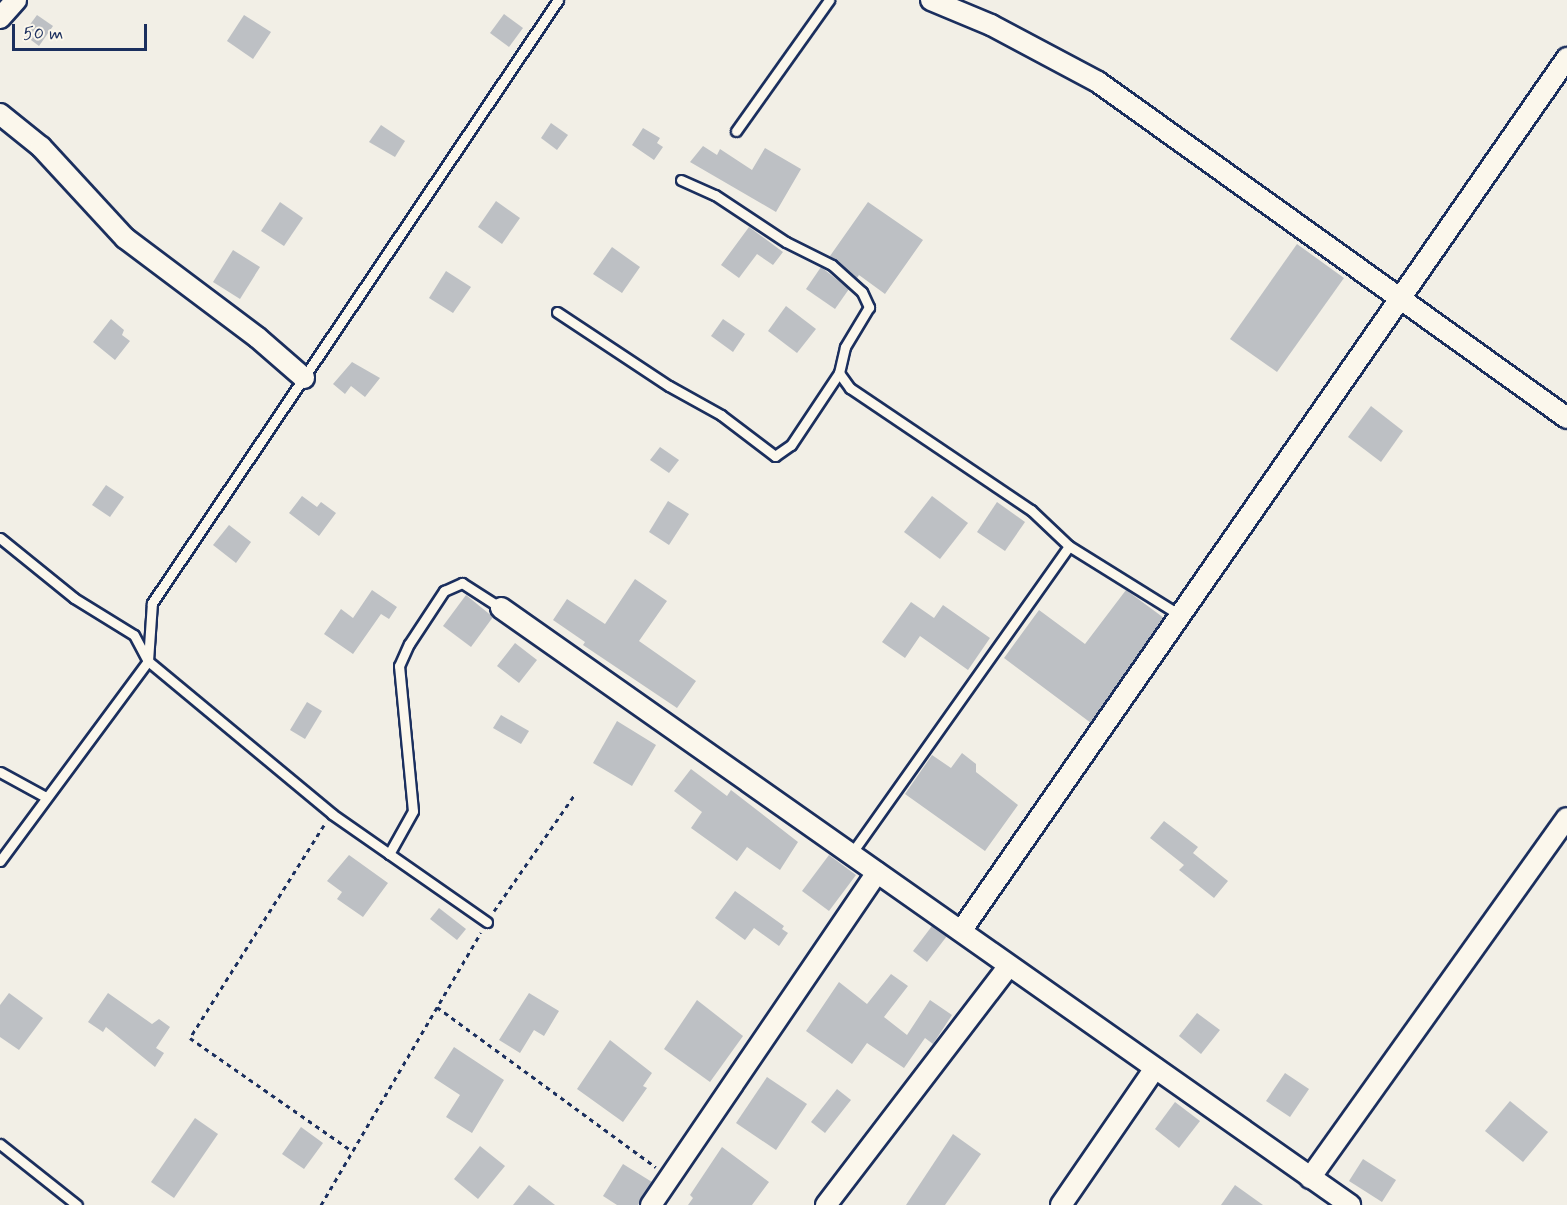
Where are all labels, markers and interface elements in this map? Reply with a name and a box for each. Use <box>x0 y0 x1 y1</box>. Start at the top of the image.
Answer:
scale bar <box>15 12 150 50</box>
text: 50 m <box>23 22 63 46</box>

